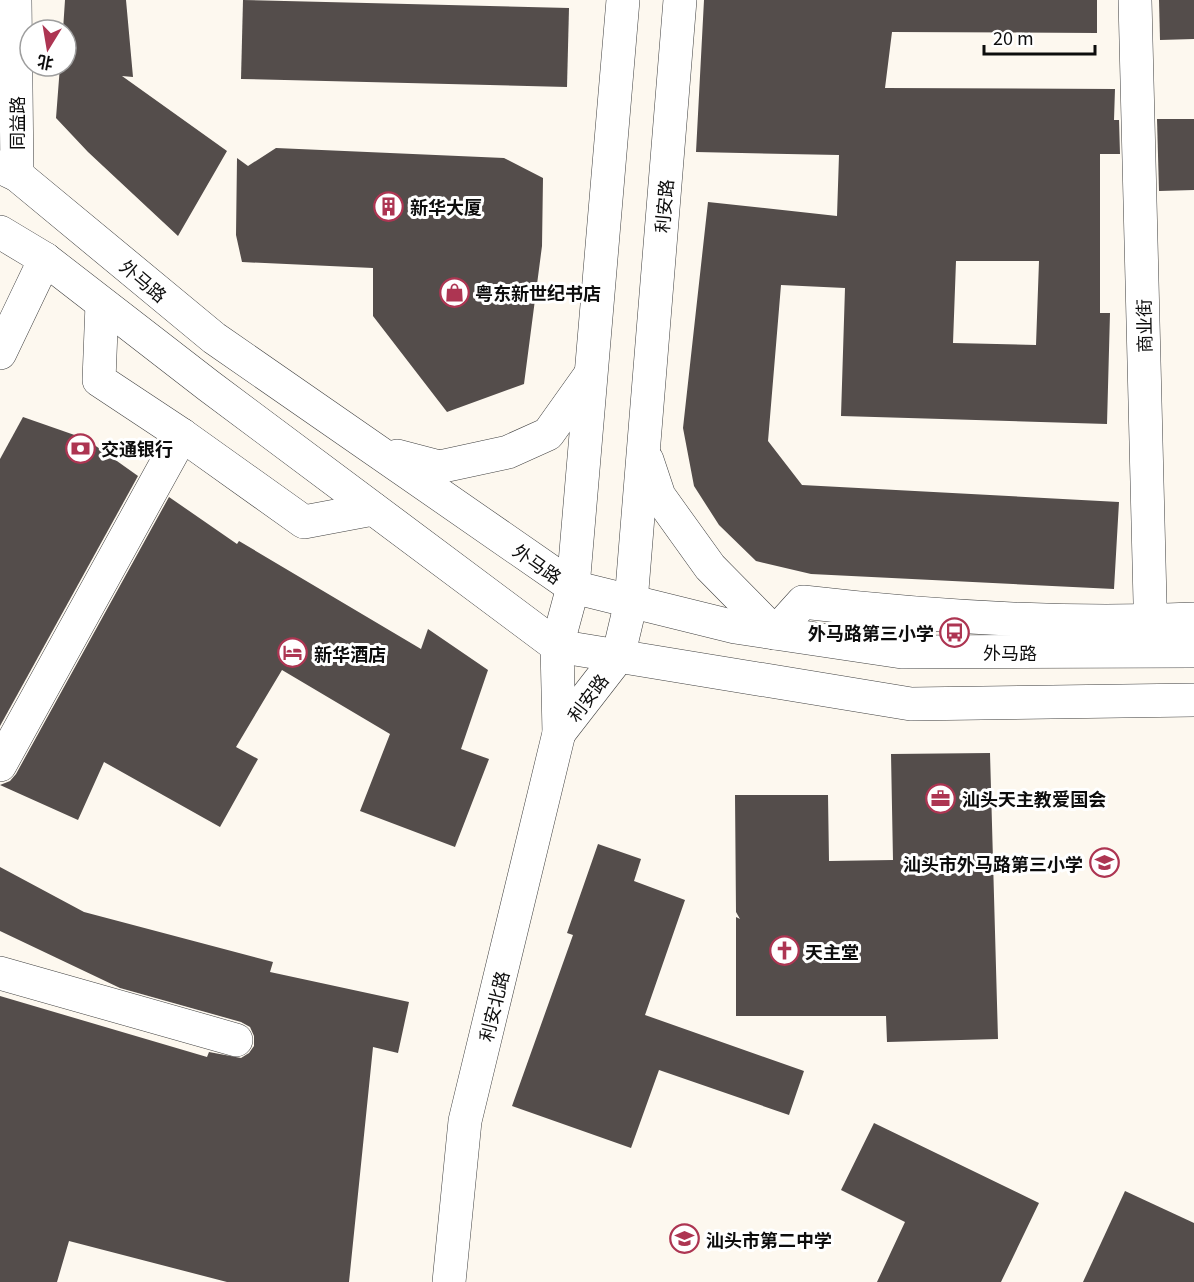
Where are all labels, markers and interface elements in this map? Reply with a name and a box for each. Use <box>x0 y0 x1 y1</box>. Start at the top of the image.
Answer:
north arrow <box>18 18 78 78</box>
scale bar <box>984 18 1095 56</box>
text: 20 m <box>993 24 1034 50</box>
text: 北 <box>35 50 55 77</box>
street label: 同益路 <box>3 96 29 150</box>
street label: 利安路 <box>648 178 678 234</box>
building icon: 新华大厦 <box>373 190 405 222</box>
place label: 新华大厦 <box>410 193 482 219</box>
street label: 外马路 <box>115 253 173 307</box>
shop icon: 粤东新世纪书店 <box>438 276 470 308</box>
place label: 粤东新世纪书店 <box>475 279 601 305</box>
street label: 商业街 <box>1130 299 1156 353</box>
bank icon: 交通银行 <box>64 432 96 464</box>
place label: 交通银行 <box>101 435 173 461</box>
street label: 外马路 <box>508 537 568 589</box>
bus stop icon: 外马路第三小学 <box>939 616 971 648</box>
place label: 外马路第三小学 <box>808 619 934 645</box>
hotel icon: 新华酒店 <box>277 637 309 669</box>
street label: 外马路 <box>983 639 1037 665</box>
place label: 新华酒店 <box>314 640 386 666</box>
street label: 利安路 <box>560 668 614 726</box>
office icon: 汕头天主教爱国会 <box>925 782 957 814</box>
place label: 汕头天主教爱国会 <box>962 785 1106 811</box>
school or university icon: 汕头市外马路第三小学 <box>1088 847 1120 879</box>
place label: 汕头市外马路第三小学 <box>903 850 1083 876</box>
church icon: 天主堂 <box>768 935 800 967</box>
place label: 天主堂 <box>805 938 859 964</box>
street label: 利安北路 <box>472 968 514 1044</box>
school or university icon: 汕头市第二中学 <box>669 1223 701 1255</box>
place label: 汕头市第二中学 <box>706 1226 832 1252</box>

